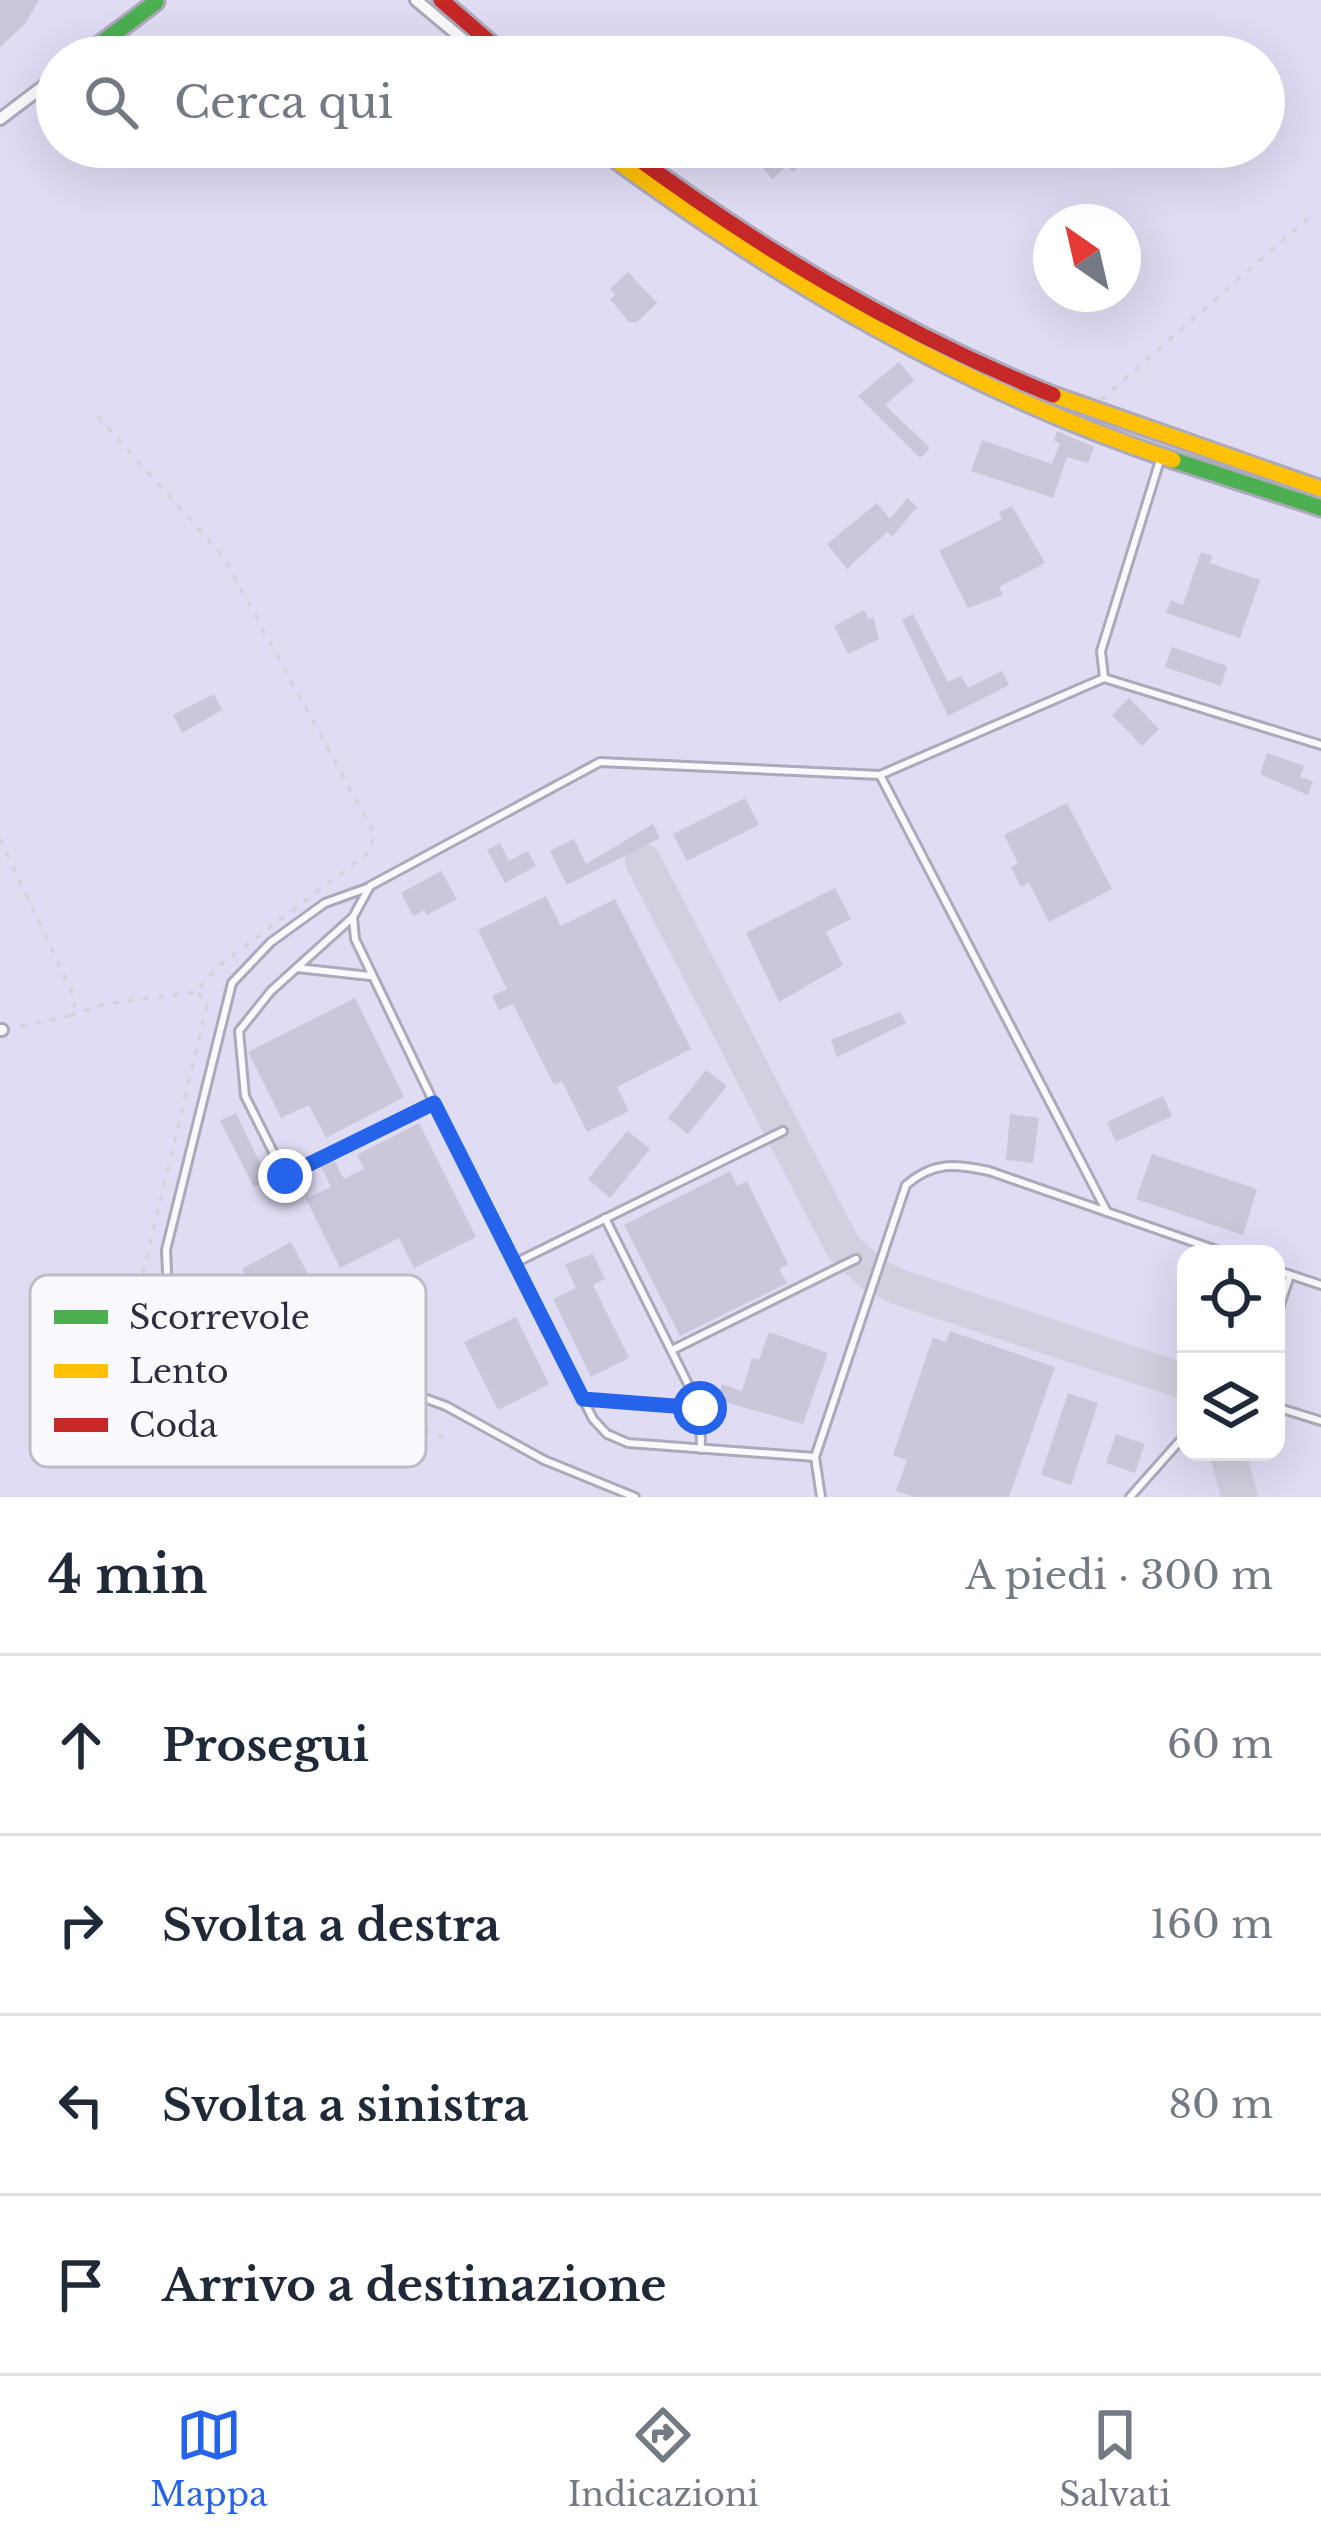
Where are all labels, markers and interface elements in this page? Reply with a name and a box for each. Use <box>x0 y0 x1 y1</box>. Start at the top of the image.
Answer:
search box <box>36 36 1285 168</box>
icon: search <box>78 69 144 135</box>
text: Cerca qui <box>174 74 393 130</box>
north arrow <box>1033 204 1141 312</box>
route end <box>258 1149 312 1203</box>
map controls <box>1177 1245 1285 1461</box>
button: locate <box>1177 1245 1285 1353</box>
legend <box>30 1275 426 1467</box>
text: Scorrevole <box>129 1297 310 1338</box>
text: Lento <box>129 1351 229 1392</box>
button: layers <box>1177 1353 1285 1461</box>
route start <box>673 1381 727 1435</box>
text: Coda <box>129 1405 218 1446</box>
text: 4 min <box>48 1544 207 1607</box>
text: A piedi · 300 m <box>965 1551 1273 1600</box>
icon: ahead <box>48 1712 114 1778</box>
text: Prosegui <box>162 1717 369 1773</box>
text: 60 m <box>1167 1720 1273 1769</box>
icon: right <box>48 1892 114 1958</box>
text: Svolta a destra <box>162 1897 500 1953</box>
text: 160 m <box>1150 1900 1273 1949</box>
icon: left <box>48 2072 114 2138</box>
text: Svolta a sinistra <box>162 2077 529 2133</box>
text: 80 m <box>1168 2080 1273 2129</box>
icon: arrive <box>48 2252 114 2318</box>
text: Arrivo a destinazione <box>162 2257 667 2313</box>
tab: Mappa <box>150 2402 267 2515</box>
tab: Indicazioni <box>568 2402 759 2515</box>
tab: Salvati <box>1059 2402 1171 2515</box>

